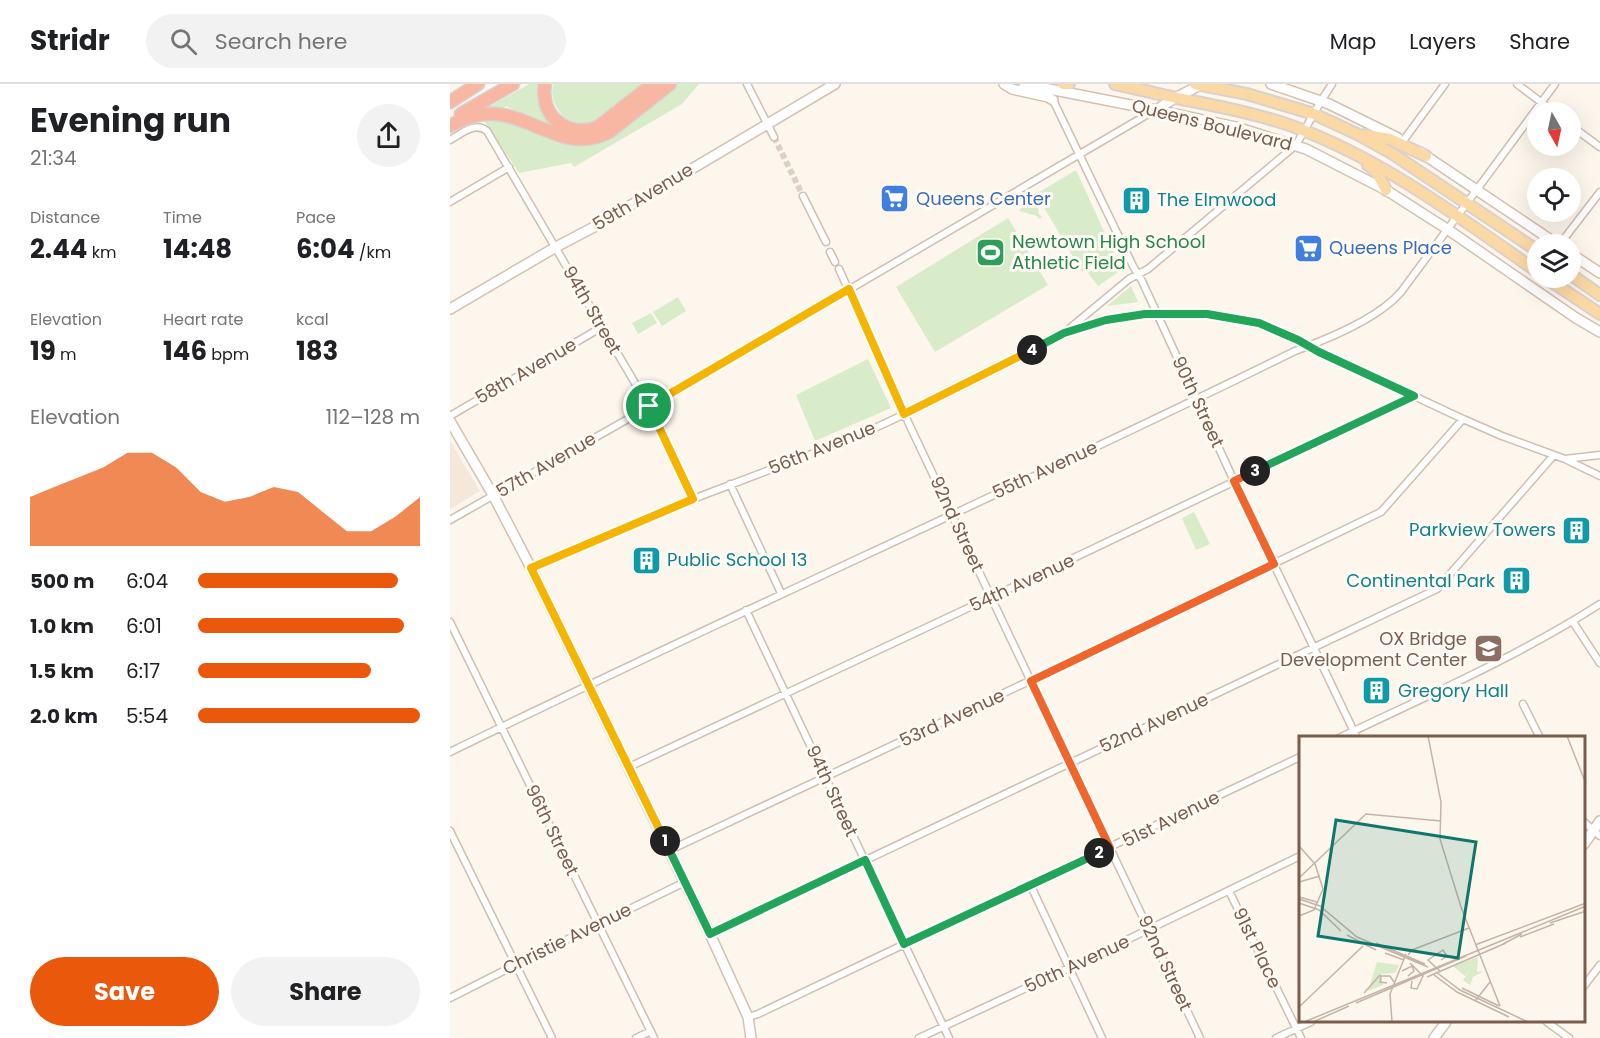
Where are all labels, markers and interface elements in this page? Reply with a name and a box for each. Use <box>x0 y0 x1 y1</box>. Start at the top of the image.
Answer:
search box <box>146 14 566 68</box>
text: Stridr <box>30 21 110 60</box>
icon: search <box>167 25 200 58</box>
text: Search here <box>215 26 347 57</box>
text: Map <box>1330 27 1376 56</box>
text: Layers <box>1409 27 1476 56</box>
text: Share <box>1509 27 1570 56</box>
street label: Queens Boulevard <box>1129 92 1295 157</box>
text: Evening run <box>30 97 231 144</box>
north arrow <box>1527 102 1581 156</box>
map controls <box>1527 102 1581 288</box>
button: share <box>357 104 420 167</box>
text: 21:34 <box>30 144 77 172</box>
street label: 59th Avenue <box>588 157 698 236</box>
button: locate <box>1527 168 1581 222</box>
supermarket icon: Queens Center <box>879 183 911 215</box>
building icon: The Elmwood <box>1120 184 1152 216</box>
place label: Queens Center <box>916 186 1051 211</box>
place label: The Elmwood <box>1157 187 1276 212</box>
text: Distance <box>30 206 100 229</box>
text: Time <box>163 206 202 229</box>
text: Pace <box>296 206 336 229</box>
place label: Newtown High School Athletic Field <box>1012 229 1206 275</box>
text: 2.44 <box>30 231 87 267</box>
text: 14:48 <box>163 231 232 267</box>
text: 6:04 <box>296 231 355 267</box>
supermarket icon: Queens Place <box>1292 232 1324 264</box>
button: layers <box>1527 234 1581 288</box>
place label: Queens Place <box>1329 235 1452 260</box>
sports icon: Newtown High School Athletic Field <box>975 236 1007 268</box>
text: km <box>87 241 116 264</box>
text: /km <box>355 241 391 264</box>
street label: 94th Street <box>557 261 628 359</box>
text: Elevation <box>30 308 102 331</box>
text: Heart rate <box>163 308 243 331</box>
text: kcal <box>296 308 329 331</box>
street label: 58th Avenue <box>471 331 581 410</box>
text: 19 <box>30 333 56 369</box>
text: 146 <box>163 333 207 369</box>
text: 183 <box>296 333 338 369</box>
pin: 4 <box>1017 335 1047 365</box>
text: 4 <box>1027 338 1037 361</box>
text: m <box>56 343 77 366</box>
text: bpm <box>207 343 249 366</box>
street label: 90th Street <box>1166 352 1231 452</box>
pin <box>623 380 674 431</box>
icon: arrive <box>632 389 665 422</box>
text: Elevation <box>30 403 120 431</box>
text: 112–128 m <box>326 403 420 431</box>
street label: 56th Avenue <box>765 415 879 480</box>
street label: 57th Avenue <box>491 426 600 503</box>
street label: 55th Avenue <box>988 434 1101 505</box>
pin: 3 <box>1240 456 1270 486</box>
text: 3 <box>1250 459 1260 482</box>
street label: 92nd Street <box>924 472 991 576</box>
building icon: Parkview Towers <box>1561 514 1593 546</box>
place label: Parkview Towers <box>1409 517 1556 542</box>
building icon: Public School 13 <box>630 544 662 576</box>
place label: Public School 13 <box>667 547 807 572</box>
street label: 54th Avenue <box>965 547 1078 618</box>
building icon: Continental Park <box>1500 565 1532 597</box>
text: 500 m <box>30 567 95 595</box>
text: 6:04 <box>126 567 168 595</box>
place label: Continental Park <box>1346 568 1496 593</box>
text: 1.0 km <box>30 612 94 640</box>
text: 6:01 <box>126 612 162 640</box>
place label: OX Bridge Development Center <box>1280 626 1467 672</box>
school or university icon: OX Bridge Development Center <box>1472 633 1504 665</box>
text: 1.5 km <box>30 657 94 685</box>
text: 6:17 <box>126 657 160 685</box>
building icon: Gregory Hall <box>1361 675 1393 707</box>
place label: Gregory Hall <box>1398 678 1509 703</box>
street label: 53rd Avenue <box>895 682 1008 753</box>
street label: 52nd Avenue <box>1095 686 1212 759</box>
text: 2.0 km <box>30 702 98 730</box>
text: 5:54 <box>126 702 168 730</box>
inset map <box>1299 736 1585 1023</box>
street label: 94th Street <box>800 741 865 841</box>
street label: 96th Street <box>520 780 585 879</box>
street label: 51st Avenue <box>1118 784 1224 853</box>
pin: 1 <box>650 826 680 856</box>
text: 1 <box>662 829 668 852</box>
pin: 2 <box>1084 838 1114 868</box>
text: 2 <box>1094 841 1104 864</box>
street label: Christie Avenue <box>498 897 635 981</box>
street label: 91st Place <box>1227 903 1288 992</box>
street label: 92nd Street <box>1132 911 1199 1015</box>
street label: 50th Avenue <box>1020 928 1133 999</box>
button: Save <box>30 957 219 1026</box>
button: Share <box>231 957 420 1026</box>

